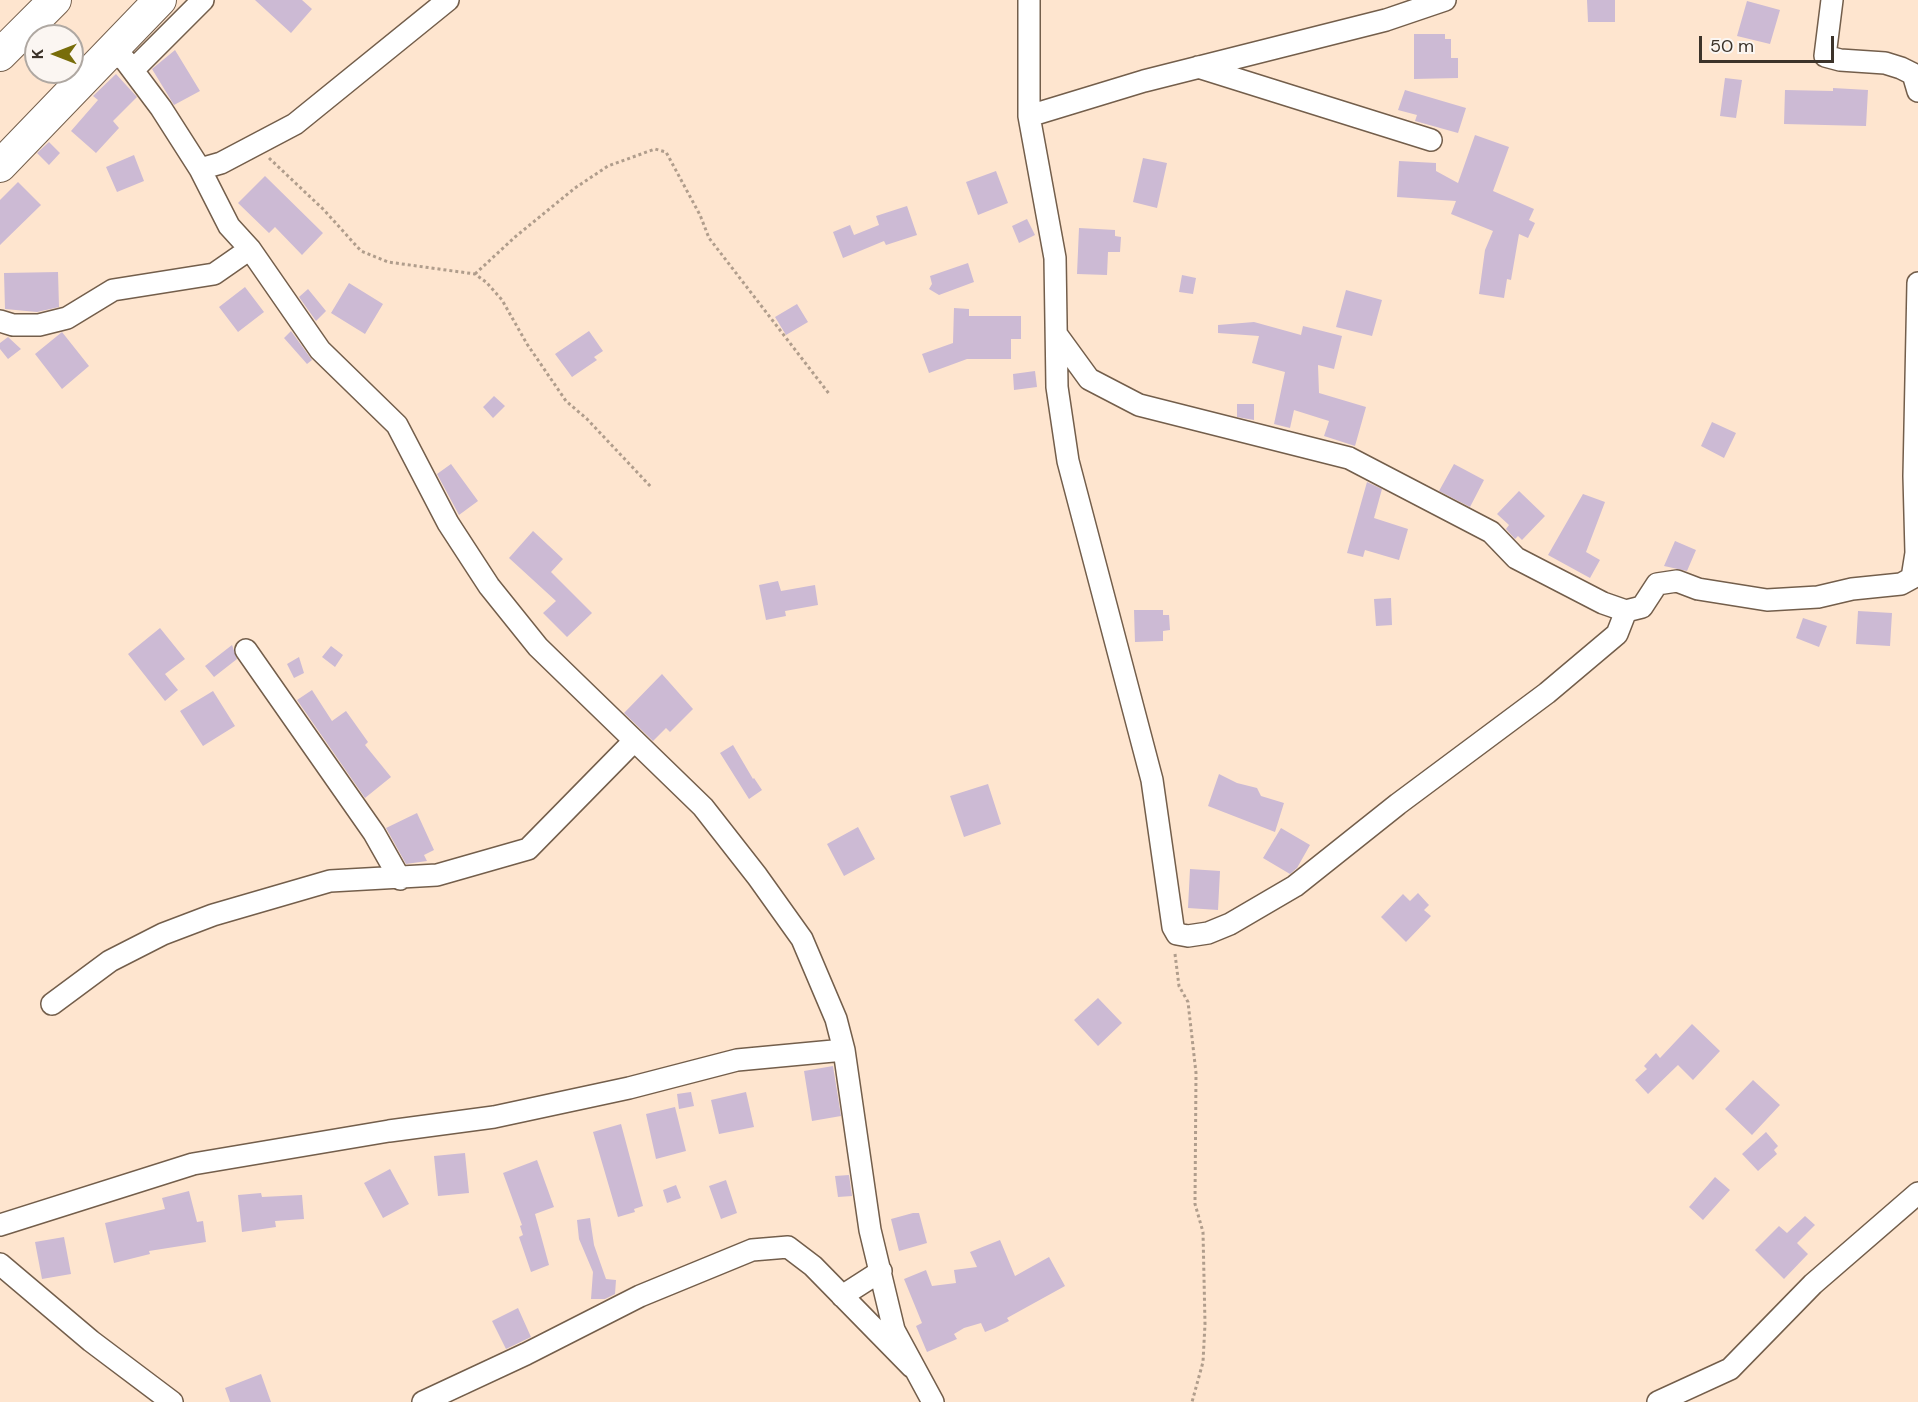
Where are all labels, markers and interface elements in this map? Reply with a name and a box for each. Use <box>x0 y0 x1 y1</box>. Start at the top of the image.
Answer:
north arrow <box>24 24 84 84</box>
scale bar <box>1702 24 1837 62</box>
text: 50 m <box>1710 34 1754 58</box>
text: K <box>27 49 48 59</box>

